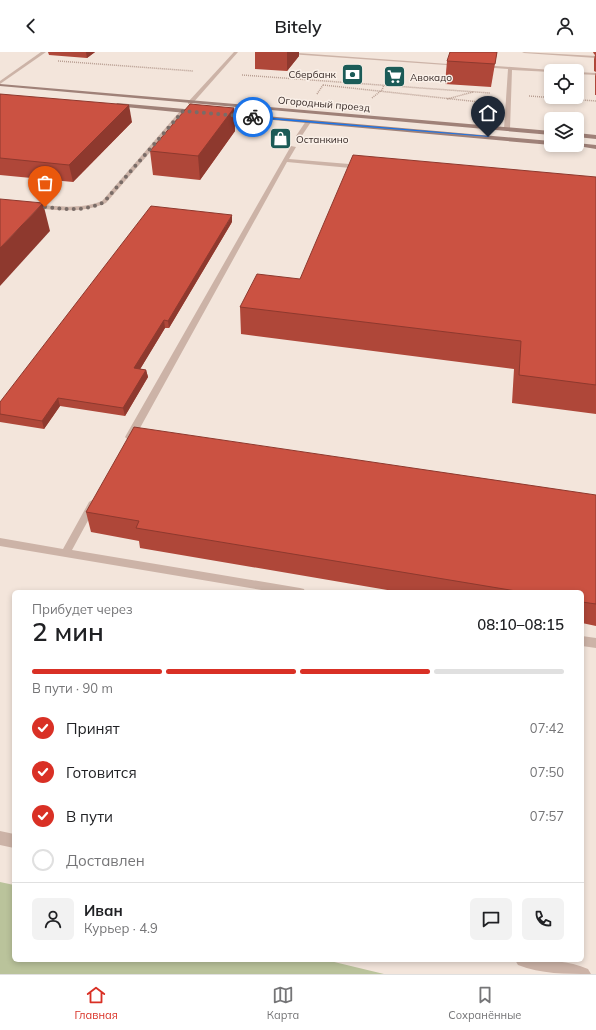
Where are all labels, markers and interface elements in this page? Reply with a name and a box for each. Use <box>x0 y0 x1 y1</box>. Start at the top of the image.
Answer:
icon: back <box>20 15 42 37</box>
text: Bitely <box>274 15 322 38</box>
icon: person <box>554 15 576 37</box>
bank icon: Сбербанк <box>339 61 365 87</box>
supermarket icon: Авокадо <box>381 64 407 90</box>
map controls <box>544 64 584 152</box>
button: locate <box>544 64 584 104</box>
place label: Сбербанк <box>288 68 337 81</box>
place label: Авокадо <box>410 71 452 84</box>
street label: Огородный проезд <box>277 93 371 115</box>
pin <box>471 96 505 137</box>
courier <box>233 97 273 137</box>
icon: home <box>477 102 499 124</box>
icon: bike <box>242 106 264 128</box>
button: layers <box>544 112 584 152</box>
shop icon: Останкино <box>267 126 293 152</box>
place label: Останкино <box>296 133 349 146</box>
pin <box>28 166 62 207</box>
icon: bag <box>34 172 56 194</box>
text: Прибудет через <box>32 601 133 617</box>
text: 2 мин <box>32 615 104 648</box>
text: 08:10–08:15 <box>477 615 564 634</box>
text: В пути · 90 m <box>32 680 113 696</box>
icon: check <box>32 717 54 739</box>
text: Принят <box>66 719 120 738</box>
text: 07:42 <box>530 720 564 736</box>
icon: check <box>32 761 54 783</box>
text: Готовится <box>66 763 137 782</box>
text: 07:50 <box>530 764 564 780</box>
icon: check <box>32 805 54 827</box>
text: В пути <box>66 807 113 826</box>
text: 07:57 <box>530 808 564 824</box>
text: Доставлен <box>66 851 145 870</box>
button: person <box>32 898 74 940</box>
button: chat <box>470 898 512 940</box>
button: phone <box>522 898 564 940</box>
text: Иван <box>84 901 123 920</box>
text: Курьер · 4.9 <box>84 920 158 936</box>
tab: Главная <box>75 984 118 1022</box>
tab: Карта <box>267 984 299 1022</box>
tab: Сохранённые <box>448 984 521 1022</box>

